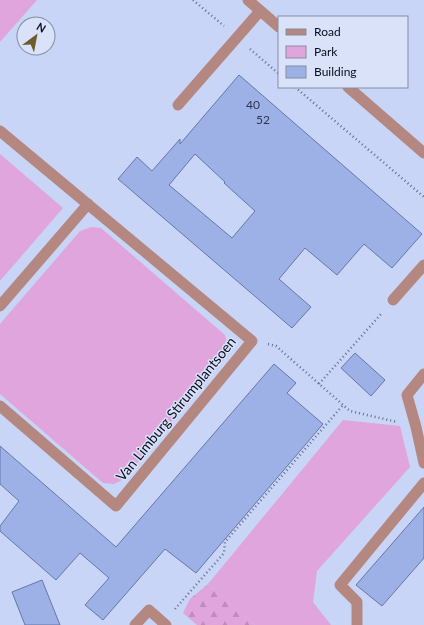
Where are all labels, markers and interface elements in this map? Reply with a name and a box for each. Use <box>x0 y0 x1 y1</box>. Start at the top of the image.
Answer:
north arrow <box>16 16 56 56</box>
legend <box>278 16 408 88</box>
text: N <box>35 19 49 35</box>
text: Road <box>314 24 341 39</box>
text: Park <box>314 44 338 59</box>
text: Building <box>314 64 357 79</box>
house number: 40 <box>246 97 260 112</box>
house number: 52 <box>256 112 270 127</box>
street label: Van Limburg Stirumplantsoen <box>112 333 239 484</box>

